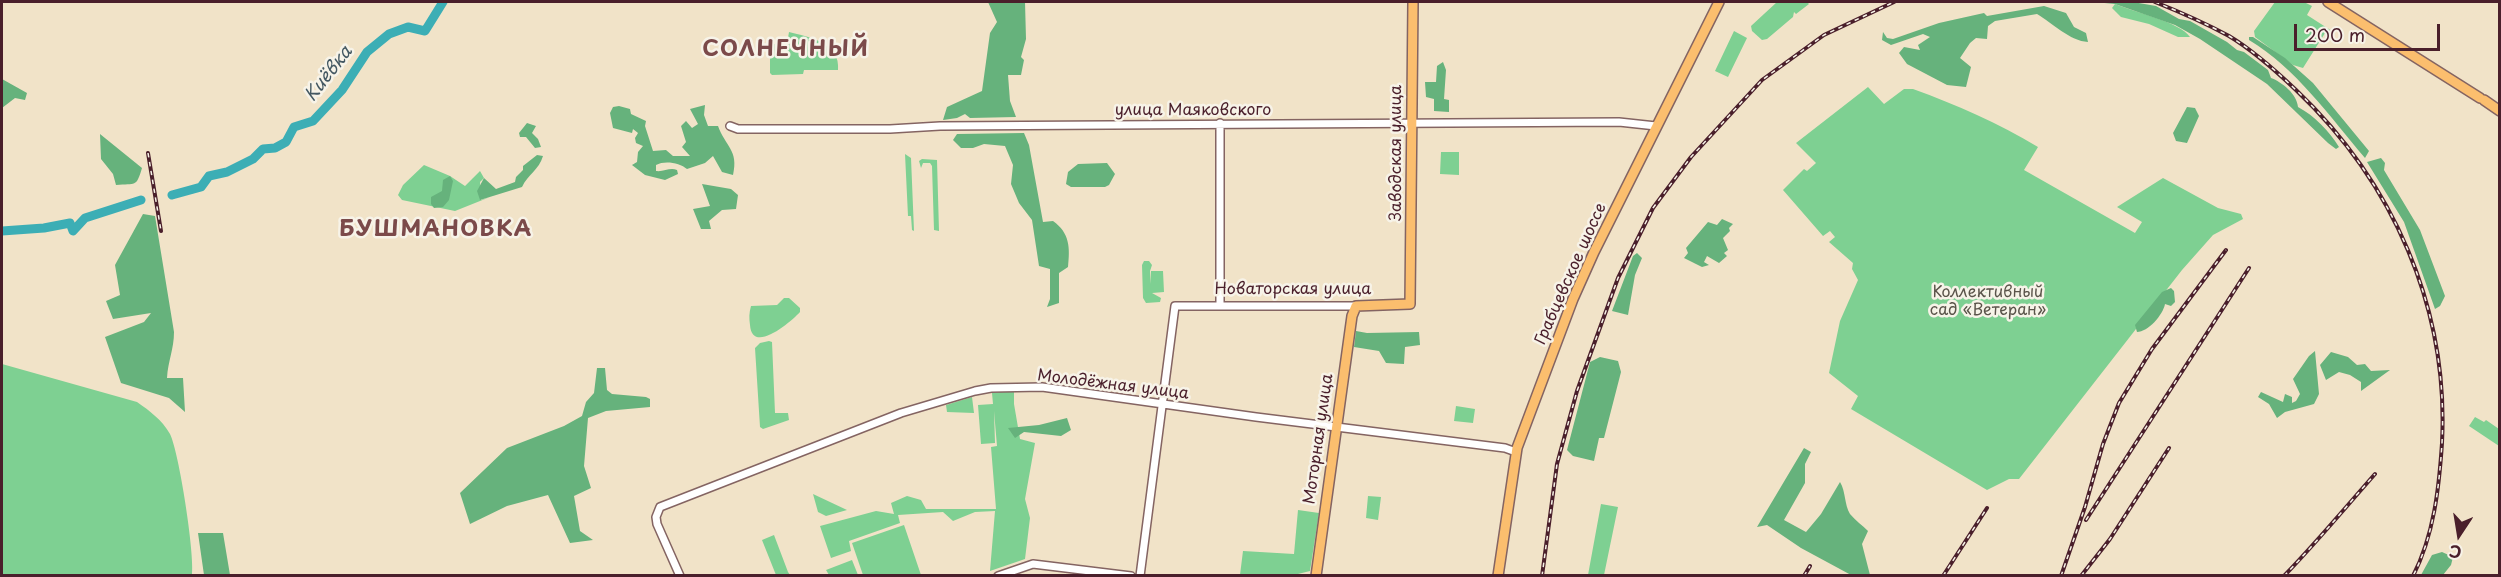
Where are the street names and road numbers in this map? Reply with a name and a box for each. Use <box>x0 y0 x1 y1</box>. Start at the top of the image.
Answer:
street label: Заводская улица <box>1387 85 1407 221</box>
street label: улица Маяковского <box>1115 101 1271 121</box>
street label: Грабцевское шоссе <box>1531 200 1611 348</box>
street label: Новаторская улица <box>1215 280 1371 300</box>
street label: Молодёжная улица <box>1036 366 1190 404</box>
street label: Моторная улица <box>1300 372 1338 506</box>

